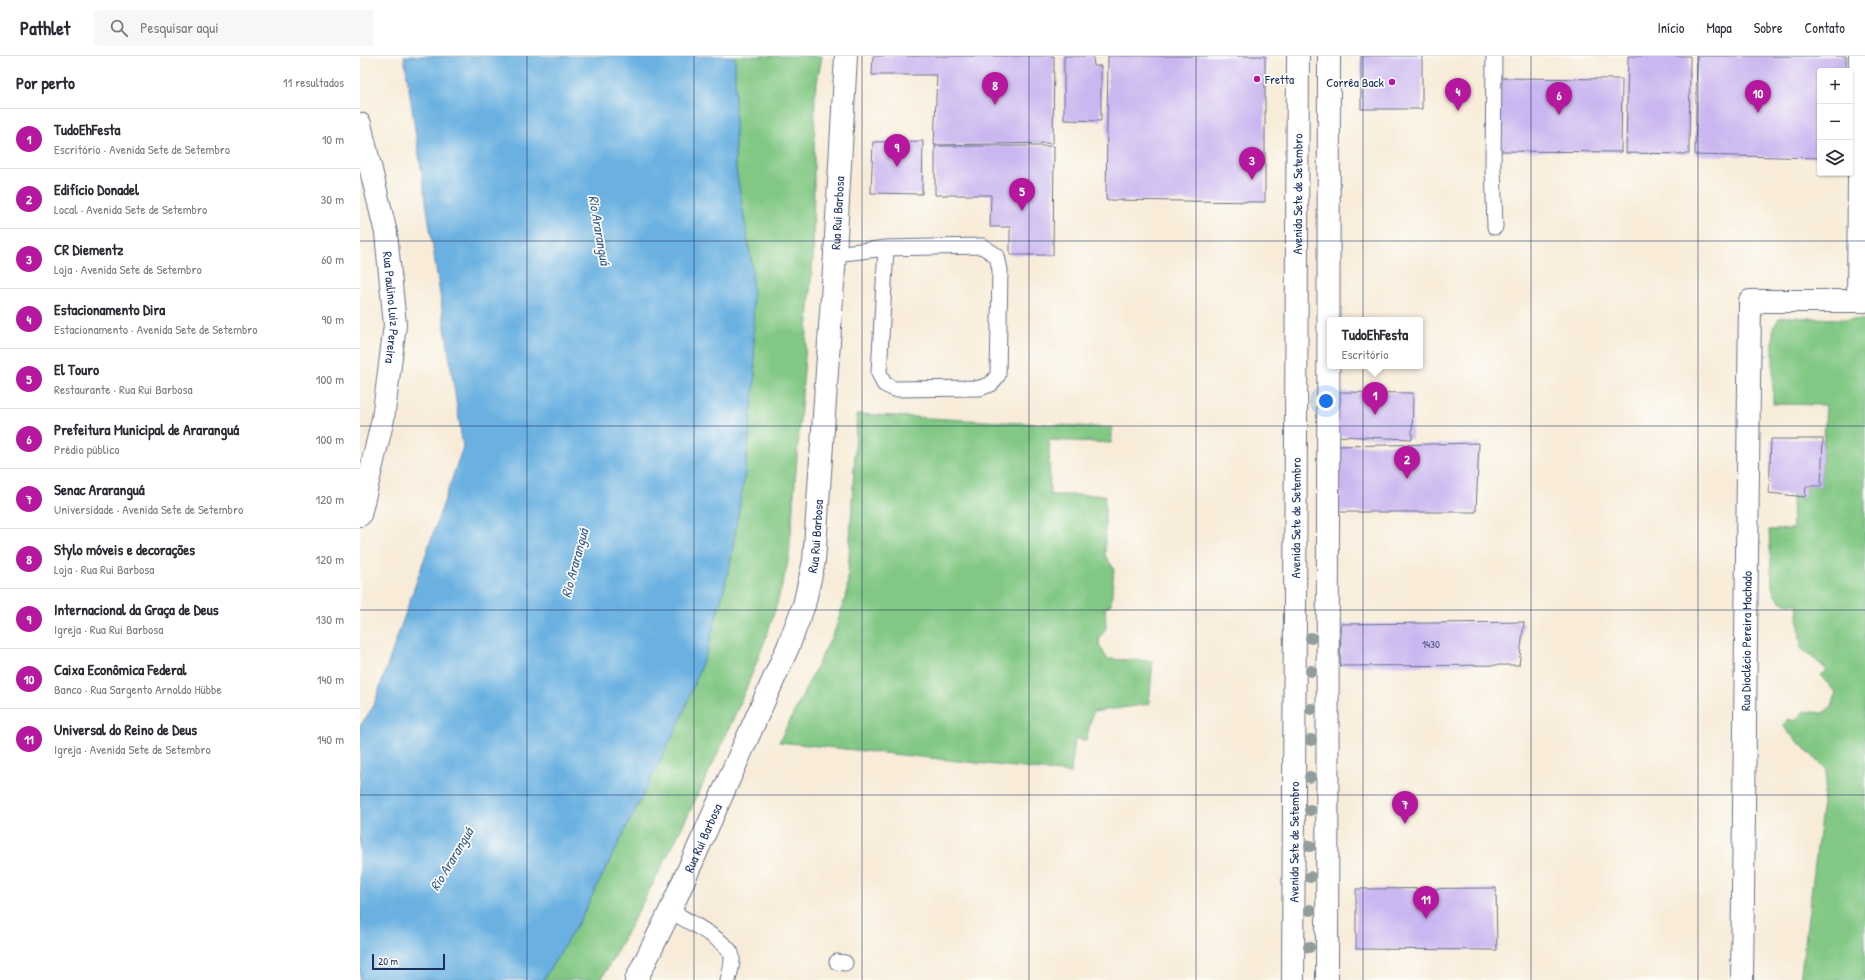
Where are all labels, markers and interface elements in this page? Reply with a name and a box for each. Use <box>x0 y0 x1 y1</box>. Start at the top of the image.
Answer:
search box <box>94 10 374 46</box>
text: Pathlet <box>20 15 70 41</box>
icon: search <box>108 17 130 39</box>
text: Pesquisar aqui <box>140 17 219 38</box>
text: Início <box>1658 18 1684 37</box>
text: Mapa <box>1706 18 1732 37</box>
text: Sobre <box>1754 18 1783 37</box>
text: Contato <box>1805 18 1845 37</box>
map controls <box>1817 68 1853 176</box>
button: + <box>1817 68 1853 104</box>
place label: Fretta <box>1264 70 1294 88</box>
text: Por perto <box>16 71 75 94</box>
pin: 8 <box>982 72 1008 105</box>
text: 11 resultados <box>283 73 344 91</box>
place label: Corrêa Back <box>1326 73 1385 91</box>
marker: Fretta <box>1252 74 1262 84</box>
marker: Corrêa Back <box>1387 77 1397 87</box>
pin: 4 <box>1445 78 1471 111</box>
pin: 10 <box>1745 80 1771 113</box>
pin: 6 <box>1546 82 1572 115</box>
button: − <box>1817 104 1853 140</box>
text: TudoEhFesta <box>54 119 120 140</box>
text: 1 <box>27 130 31 148</box>
text: 10 m <box>322 130 344 148</box>
street label: Avenida Sete de Setembro <box>1288 133 1307 255</box>
pin: 9 <box>884 134 910 167</box>
text: Escritório · Avenida Sete de Setembro <box>54 140 230 158</box>
button: layers <box>1817 140 1853 176</box>
pin: 3 <box>1239 147 1265 180</box>
street label: Rua Rui Barbosa <box>826 176 848 250</box>
pin: 5 <box>1009 178 1035 211</box>
text: Edifício Donadel <box>54 179 139 200</box>
text: 2 <box>26 190 32 208</box>
text: 30 m <box>321 190 344 208</box>
water label: Rio Araranguá <box>584 194 616 268</box>
text: Local · Avenida Sete de Setembro <box>54 200 207 218</box>
text: CR Diementz <box>54 239 123 260</box>
text: 3 <box>26 250 32 268</box>
text: 60 m <box>321 250 344 268</box>
street label: Rua Paulino Luiz Pereira <box>379 251 404 365</box>
text: Loja · Avenida Sete de Setembro <box>54 260 202 278</box>
text: Estacionamento Dira <box>54 299 165 320</box>
text: 4 <box>27 310 31 328</box>
text: 90 m <box>322 310 344 328</box>
popup <box>1327 317 1423 369</box>
text: Estacionamento · Avenida Sete de Setembro <box>54 320 258 338</box>
text: TudoEhFesta <box>1342 324 1408 345</box>
text: Escritório <box>1342 345 1388 363</box>
text: El Touro <box>54 359 99 380</box>
text: 5 <box>26 370 32 388</box>
text: 100 m <box>316 370 344 388</box>
text: Restaurante · Rua Rui Barbosa <box>54 380 193 398</box>
pin: 1 <box>1362 382 1388 415</box>
your location <box>1316 391 1336 411</box>
text: Prefeitura Municipal de Araranguá <box>54 419 239 440</box>
text: 6 <box>26 430 32 448</box>
text: 100 m <box>316 430 344 448</box>
text: Prédio público <box>54 440 119 458</box>
pin: 2 <box>1394 446 1420 479</box>
street label: Avenida Sete de Setembro <box>1286 457 1305 579</box>
text: Senac Araranguá <box>54 479 145 500</box>
text: 7 <box>26 490 32 508</box>
text: 120 m <box>316 490 344 508</box>
street label: Rua Rui Barbosa <box>803 499 827 575</box>
text: Universidade · Avenida Sete de Setembro <box>54 500 243 518</box>
water label: Rio Araranguá <box>556 525 594 600</box>
text: Stylo móveis e decorações <box>54 539 195 560</box>
text: 8 <box>26 550 32 568</box>
text: 120 m <box>316 550 344 568</box>
text: Loja · Rua Rui Barbosa <box>54 560 154 578</box>
street label: Rua Dioclécio Pereira Machado <box>1736 571 1756 711</box>
text: Internacional da Graça de Deus <box>54 599 219 620</box>
text: 9 <box>27 610 31 628</box>
text: 130 m <box>316 610 344 628</box>
text: Igreja · Rua Rui Barbosa <box>54 620 163 638</box>
house number: 1430 <box>1422 637 1440 651</box>
text: Caixa Econômica Federal <box>54 659 187 680</box>
text: 10 <box>24 670 34 688</box>
text: 140 m <box>317 670 344 688</box>
text: Banco · Rua Sargento Arnoldo Hübbe <box>54 680 222 698</box>
text: Universal do Reino de Deus <box>54 719 197 740</box>
text: 11 <box>24 730 34 748</box>
text: 140 m <box>317 730 344 748</box>
text: Igreja · Avenida Sete de Setembro <box>54 740 211 758</box>
street label: Avenida Sete de Setembro <box>1284 781 1303 903</box>
pin: 7 <box>1392 791 1418 824</box>
street label: Rua Rui Barbosa <box>679 801 726 875</box>
water label: Rio Araranguá <box>425 823 479 895</box>
pin: 11 <box>1413 886 1439 919</box>
scale bar <box>372 952 445 971</box>
text: 20 m <box>378 954 398 968</box>

